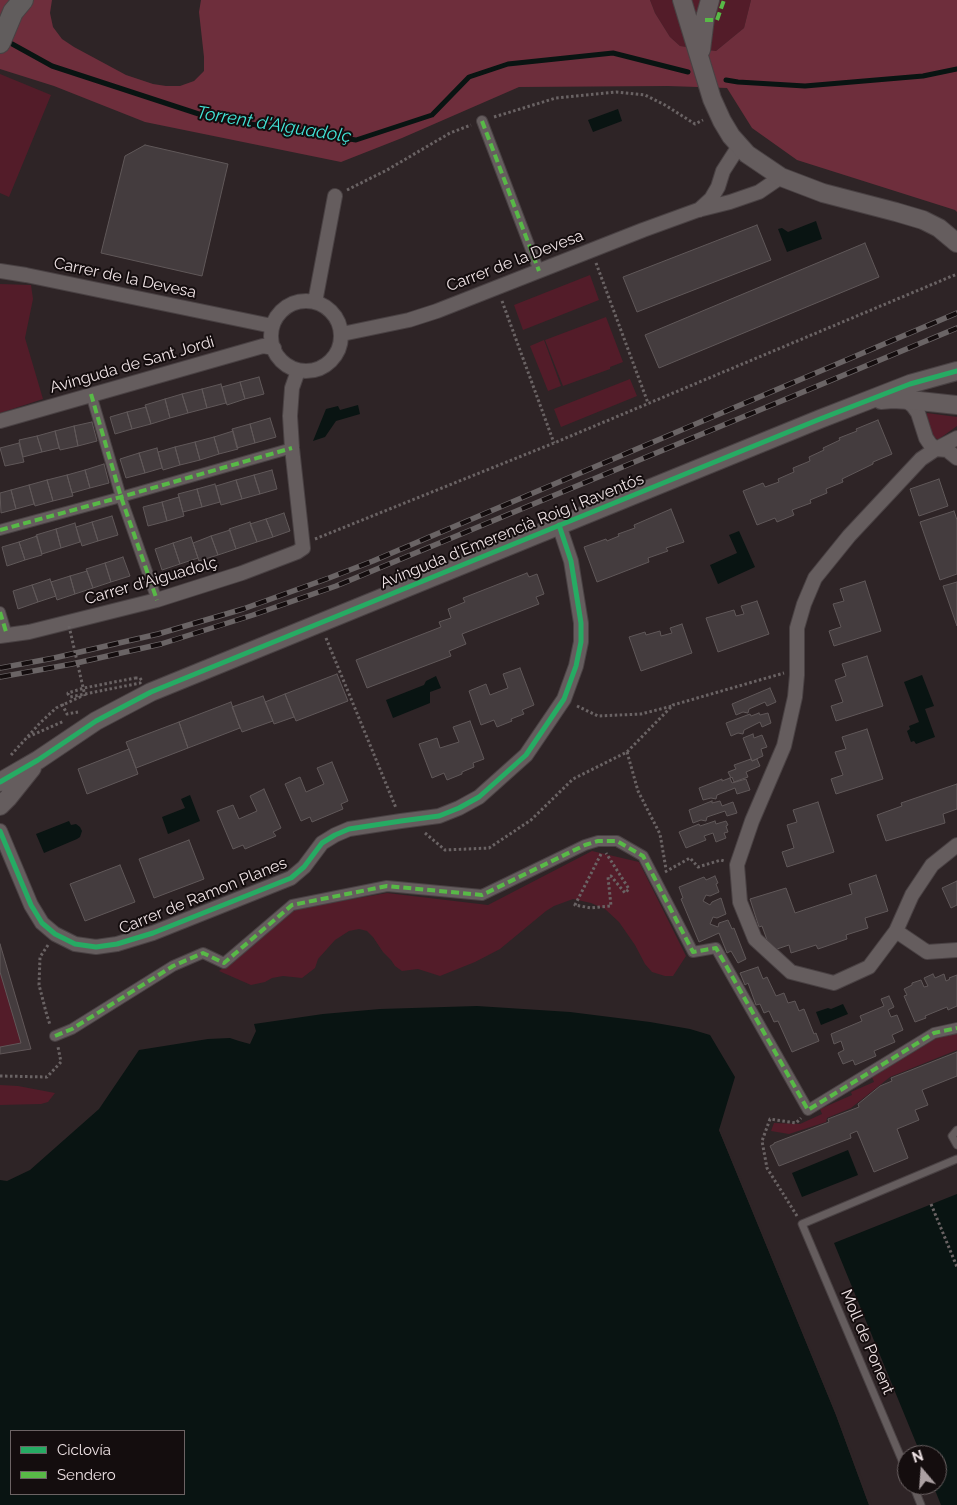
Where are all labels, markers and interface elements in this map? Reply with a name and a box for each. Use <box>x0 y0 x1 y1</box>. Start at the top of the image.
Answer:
water label: Torrent d'Aiguadolç <box>195 102 353 148</box>
street label: Carrer de la Devesa <box>444 226 586 296</box>
street label: Carrer de la Devesa <box>52 254 198 302</box>
street label: Avinguda de Sant Jordi <box>48 332 216 398</box>
street label: Avinguda d'Emerencià Roig i Raventós <box>377 469 647 593</box>
street label: Carrer d'Aiguadolç <box>83 553 219 609</box>
street label: Carrer de Ramon Planes <box>116 854 290 938</box>
street label: Moll de Ponent <box>836 1287 898 1397</box>
legend <box>10 1430 185 1495</box>
text: Ciclovía <box>57 1441 111 1459</box>
north arrow <box>897 1445 947 1495</box>
text: N <box>910 1447 925 1466</box>
text: Sendero <box>57 1466 116 1484</box>

